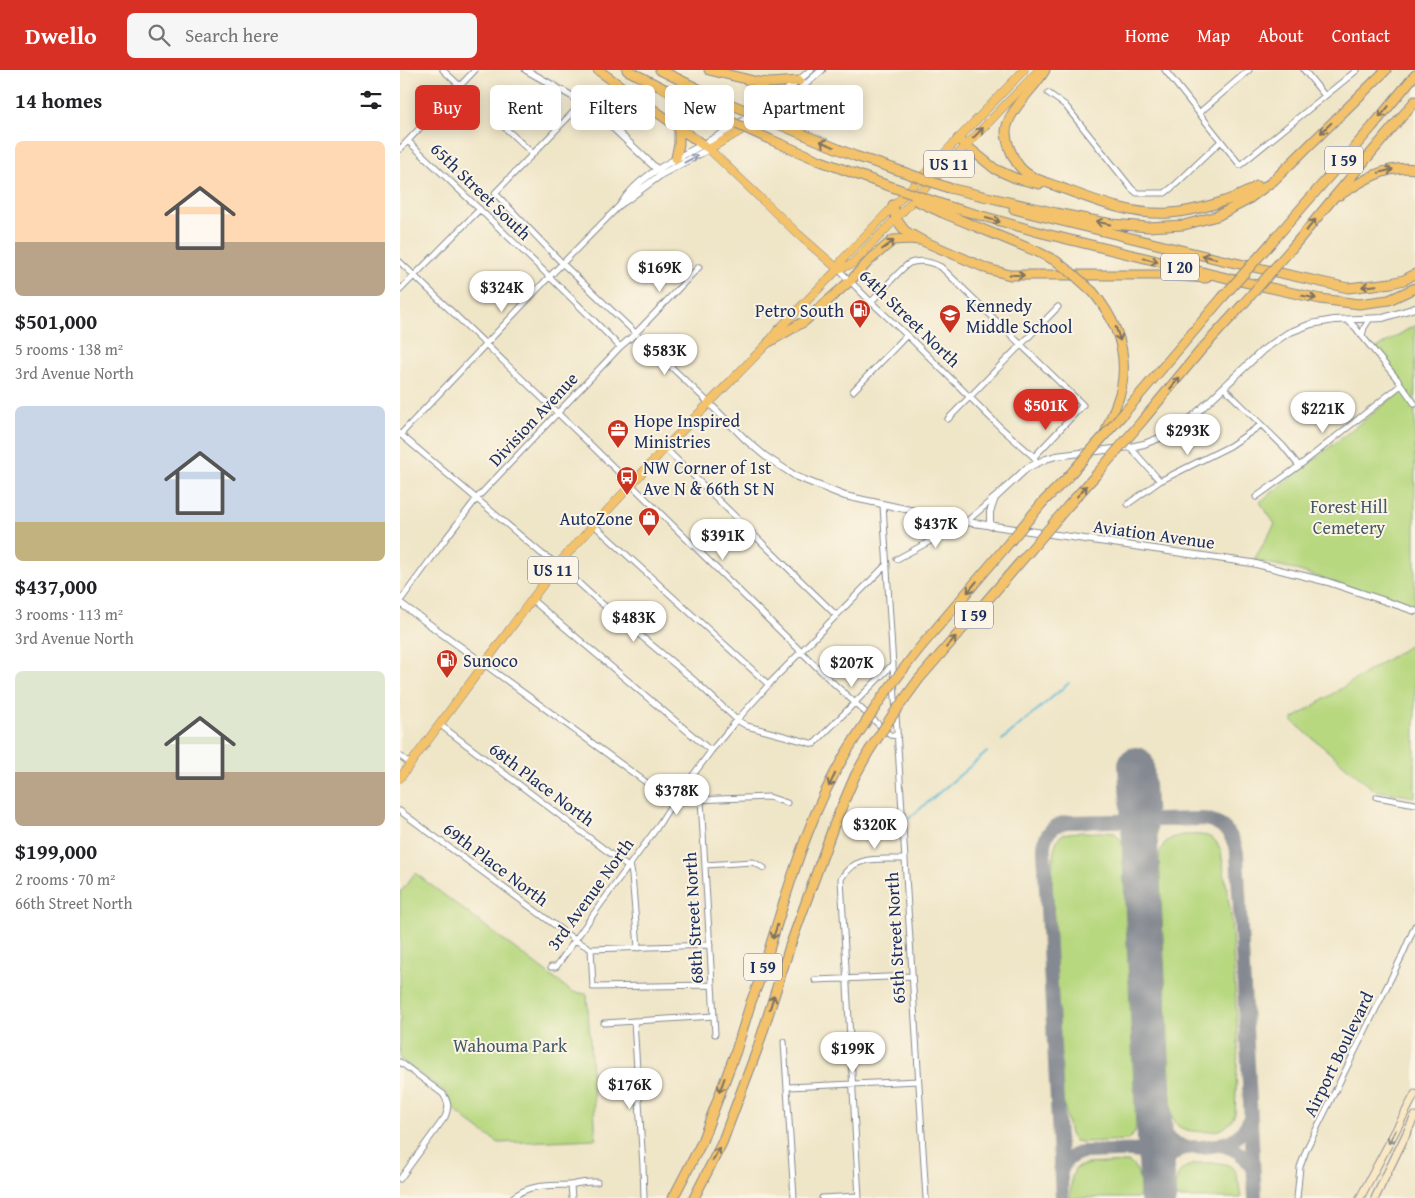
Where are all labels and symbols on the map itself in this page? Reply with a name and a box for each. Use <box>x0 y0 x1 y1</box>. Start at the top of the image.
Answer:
one-way arrow <box>1378 106 1389 119</box>
one-way arrow <box>1321 122 1333 134</box>
one-way arrow <box>972 127 984 140</box>
street label: 65th Street South <box>424 136 538 246</box>
one-way arrow <box>820 139 835 149</box>
road number: I 59 <box>1325 146 1363 174</box>
road number: US 11 <box>924 150 974 178</box>
one-way arrow <box>683 154 698 163</box>
one-way arrow <box>1377 166 1393 175</box>
one-way arrow <box>985 216 1001 225</box>
one-way arrow <box>1096 217 1112 227</box>
one-way arrow <box>1306 218 1316 232</box>
one-way arrow <box>881 240 894 251</box>
pin: $169K <box>625 250 695 293</box>
one-way arrow <box>1202 252 1218 261</box>
road number: I 20 <box>1161 253 1199 280</box>
one-way arrow <box>1142 256 1158 265</box>
street label: 64th Street North <box>853 262 967 374</box>
pin: $324K <box>467 270 537 313</box>
one-way arrow <box>1009 270 1025 279</box>
one-way arrow <box>1361 281 1377 291</box>
place label: Kennedy Middle School <box>966 292 1073 340</box>
one-way arrow <box>1301 292 1317 302</box>
place label: Petro South <box>755 297 844 324</box>
fuel station icon: Petro South <box>848 298 872 329</box>
school or university icon: Kennedy Middle School <box>938 303 962 334</box>
one-way arrow <box>1113 326 1123 342</box>
pin: $583K <box>630 334 700 376</box>
street label: Division Avenue <box>482 366 584 472</box>
one-way arrow <box>1169 376 1180 389</box>
pin: $501K <box>1011 388 1081 431</box>
pin: $221K <box>1288 392 1358 434</box>
place label: Hope Inspired Ministries <box>634 407 740 455</box>
pin: $293K <box>1153 414 1223 456</box>
office icon: Hope Inspired Ministries <box>606 418 630 449</box>
place label: NW Corner of 1st Ave N & 66th St N <box>643 454 775 502</box>
bus stop icon: NW Corner of 1st Ave N & 66th St N <box>615 465 639 496</box>
one-way arrow <box>1076 484 1088 497</box>
park label: Forest Hill Cemetery <box>1310 493 1388 541</box>
place label: AutoZone <box>560 505 633 532</box>
shop icon: AutoZone <box>637 506 661 537</box>
pin: $437K <box>901 506 971 549</box>
street label: Aviation Avenue <box>1091 512 1217 556</box>
pin: $391K <box>688 518 758 561</box>
road number: US 11 <box>528 556 578 584</box>
one-way arrow <box>966 580 977 593</box>
pin: $483K <box>599 600 669 643</box>
road number: I 59 <box>955 602 993 628</box>
one-way arrow <box>945 636 956 649</box>
pin: $207K <box>817 646 887 688</box>
place label: Sunoco <box>463 647 518 674</box>
fuel station icon: Sunoco <box>435 648 459 679</box>
street label: 68th Place North <box>483 735 601 833</box>
one-way arrow <box>826 772 836 787</box>
pin: $378K <box>642 774 712 816</box>
pin: $320K <box>840 808 910 850</box>
street label: 69th Place North <box>437 815 555 913</box>
street label: 3rd Avenue North <box>540 832 640 956</box>
street label: 68th Street North <box>676 851 710 985</box>
street label: 65th Street North <box>878 871 912 1005</box>
one-way arrow <box>770 923 779 939</box>
road number: I 59 <box>744 954 782 980</box>
street label: Airport Boulevard <box>1296 986 1380 1121</box>
one-way arrow <box>768 995 777 1010</box>
park label: Wahouma Park <box>453 1032 568 1059</box>
pin: $199K <box>818 1032 888 1074</box>
pin: $176K <box>595 1068 665 1110</box>
one-way arrow <box>717 1077 727 1093</box>
one-way arrow <box>1387 1130 1397 1145</box>
one-way arrow <box>711 1147 721 1162</box>

